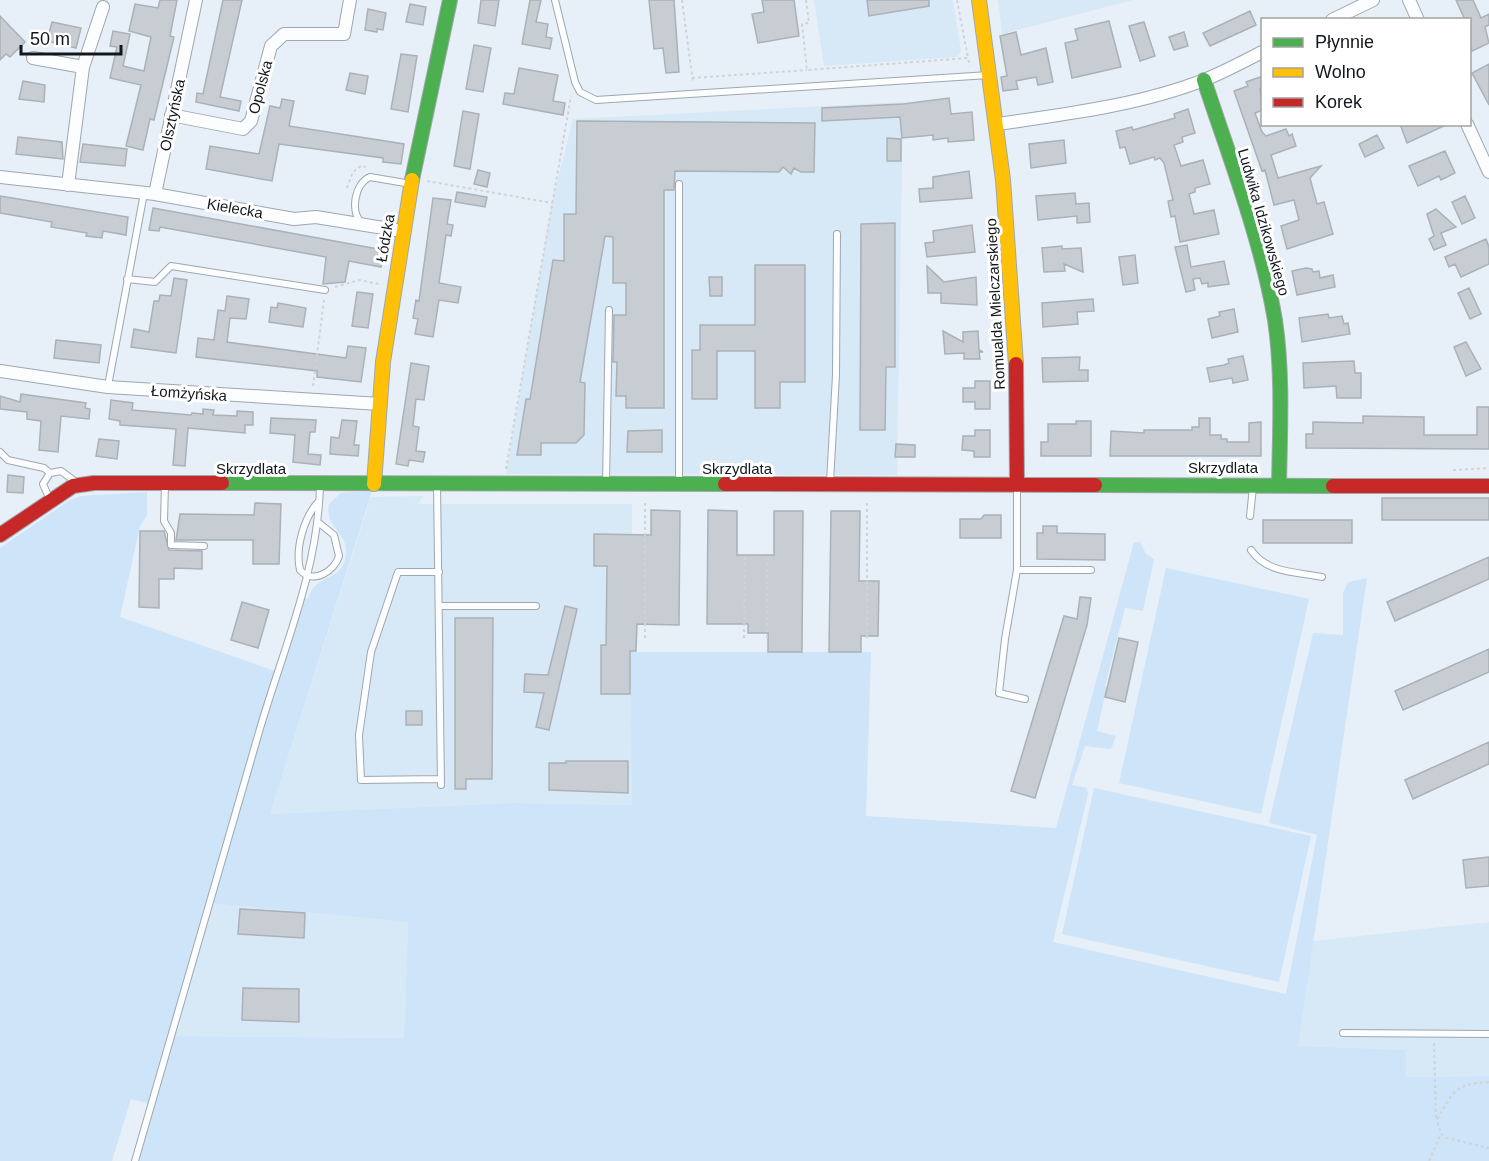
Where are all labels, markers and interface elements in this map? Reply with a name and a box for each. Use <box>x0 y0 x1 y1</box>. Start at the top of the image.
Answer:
scale bar <box>21 18 122 56</box>
legend <box>1261 18 1471 126</box>
text: 50 m <box>30 29 70 49</box>
text: Płynnie <box>1315 32 1374 52</box>
street label: Opolska <box>245 58 276 116</box>
text: Wolno <box>1315 62 1366 82</box>
street label: Olsztyńska <box>156 77 188 153</box>
text: Korek <box>1315 92 1363 112</box>
street label: Ludwika Idzikowskiego <box>1235 146 1293 298</box>
street label: Kielecka <box>206 195 265 221</box>
street label: Łódzka <box>372 212 398 263</box>
street label: Romualda Mielczarskiego <box>982 218 1008 390</box>
street label: Łomżyńska <box>151 382 228 404</box>
street label: Skrzydlata <box>1188 459 1259 476</box>
street label: Skrzydlata <box>216 460 287 477</box>
street label: Skrzydlata <box>702 460 773 477</box>

